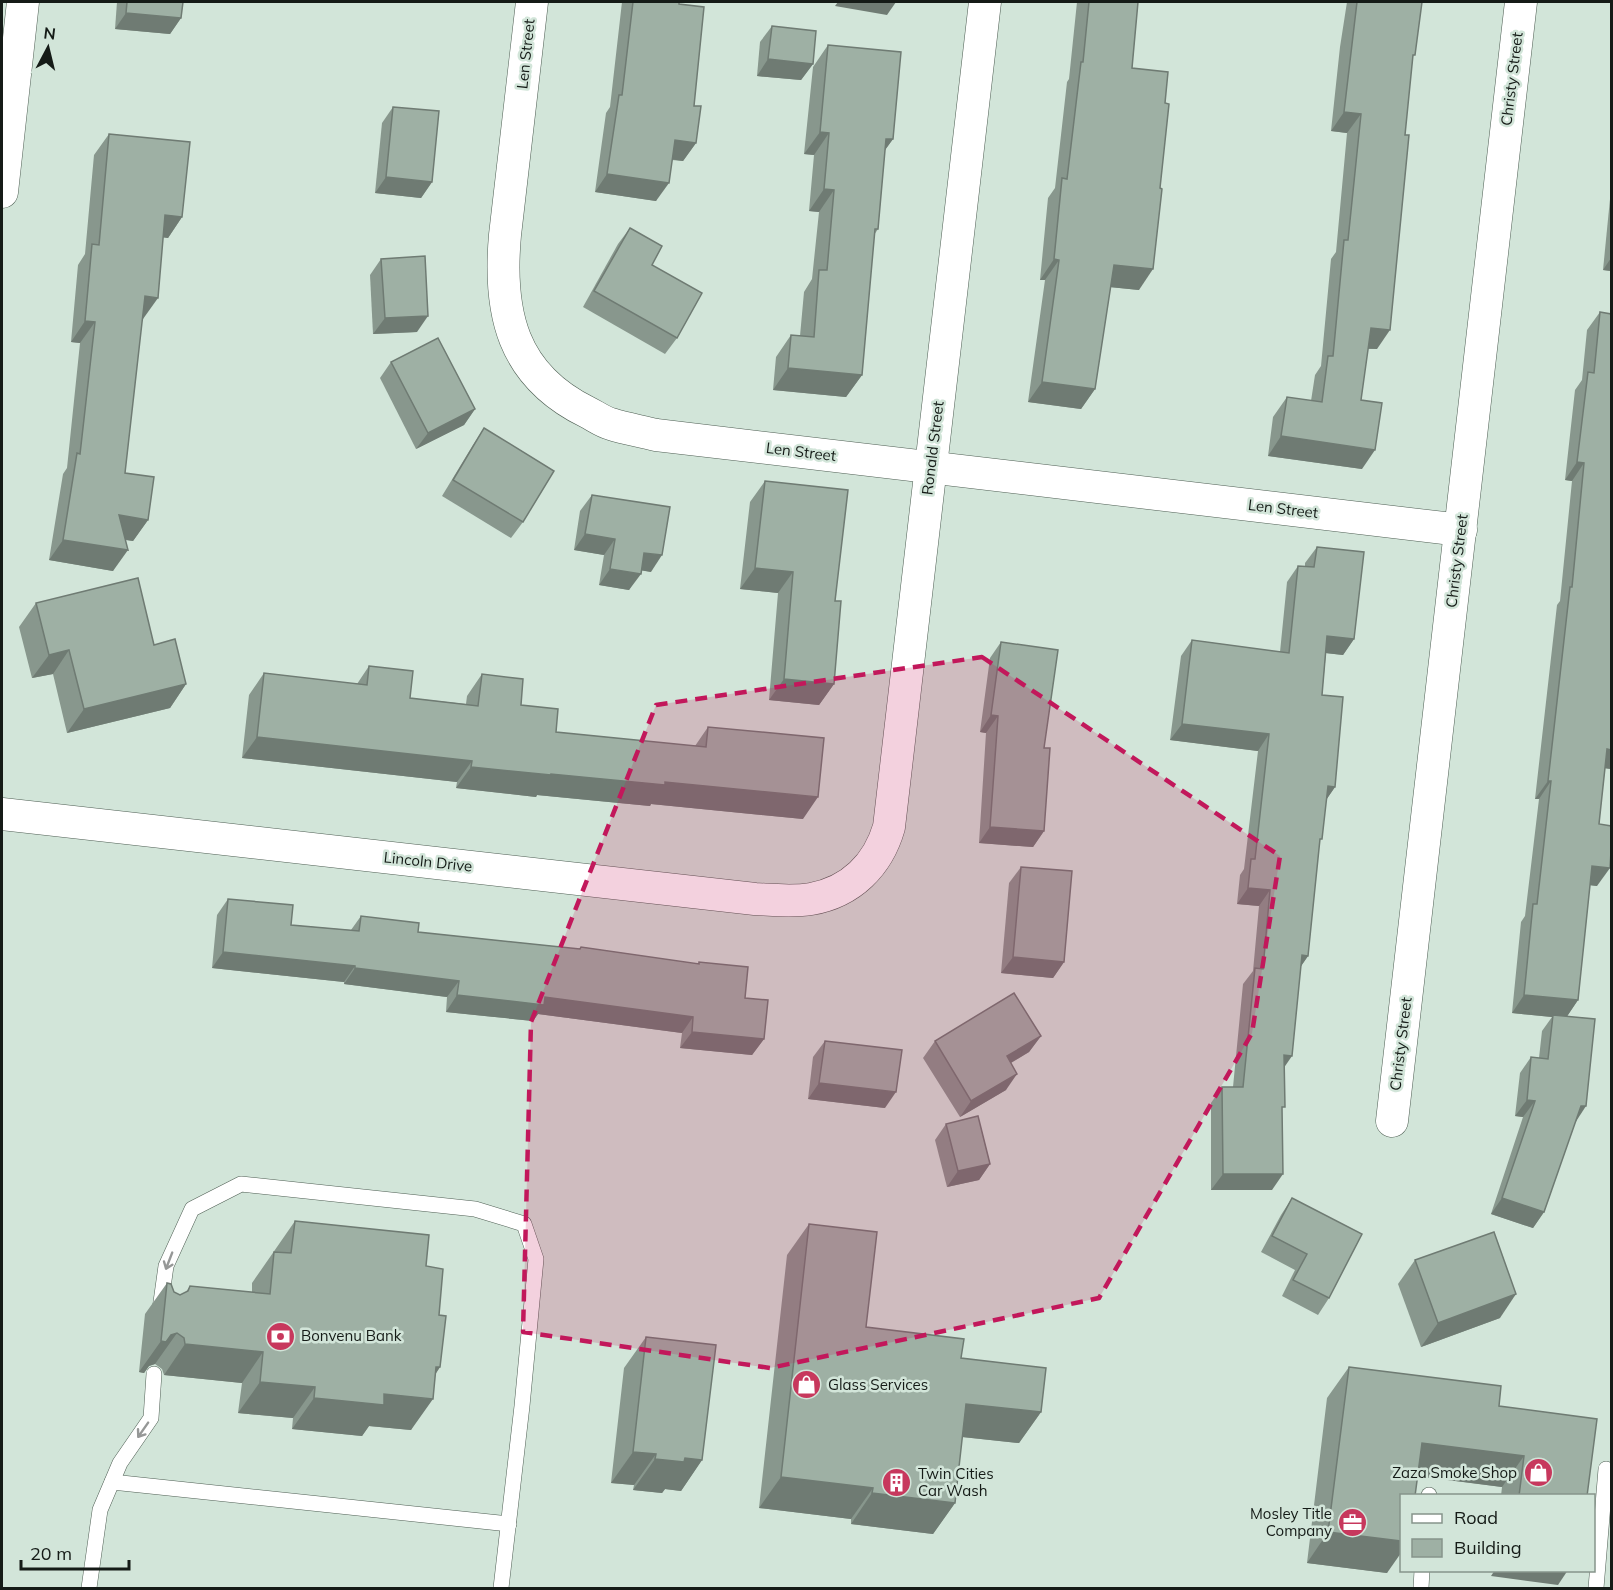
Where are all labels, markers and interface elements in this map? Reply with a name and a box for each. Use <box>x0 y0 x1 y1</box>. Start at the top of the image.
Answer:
north arrow <box>18 18 78 78</box>
street label: Len Street <box>512 18 539 90</box>
text: N <box>43 22 57 44</box>
street label: Christy Street <box>1496 31 1527 127</box>
street label: Ronald Street <box>917 400 948 496</box>
street label: Len Street <box>765 438 837 465</box>
street label: Len Street <box>1247 495 1319 522</box>
street label: Christy Street <box>1441 513 1472 609</box>
street label: Lincoln Drive <box>383 847 473 876</box>
street label: Christy Street <box>1385 996 1416 1092</box>
one-way arrow <box>163 1251 174 1270</box>
bank icon: Bonvenu Bank <box>264 1320 296 1352</box>
place label: Bonvenu Bank <box>301 1326 402 1345</box>
shop icon: Glass Services <box>791 1369 823 1401</box>
place label: Glass Services <box>828 1375 928 1394</box>
one-way arrow <box>137 1421 149 1437</box>
shop icon: Zaza Smoke Shop <box>1522 1457 1554 1489</box>
place label: Zaza Smoke Shop <box>1392 1463 1517 1482</box>
place label: Twin Cities Car Wash <box>918 1464 994 1500</box>
building icon: Twin Cities Car Wash <box>881 1467 913 1499</box>
legend <box>1400 1494 1595 1572</box>
place label: Mosley Title Company <box>1250 1504 1332 1540</box>
text: Road <box>1454 1506 1498 1529</box>
office icon: Mosley Title Company <box>1337 1507 1369 1539</box>
scale bar <box>21 1533 129 1571</box>
text: Building <box>1454 1536 1522 1559</box>
text: 20 m <box>30 1542 72 1565</box>

